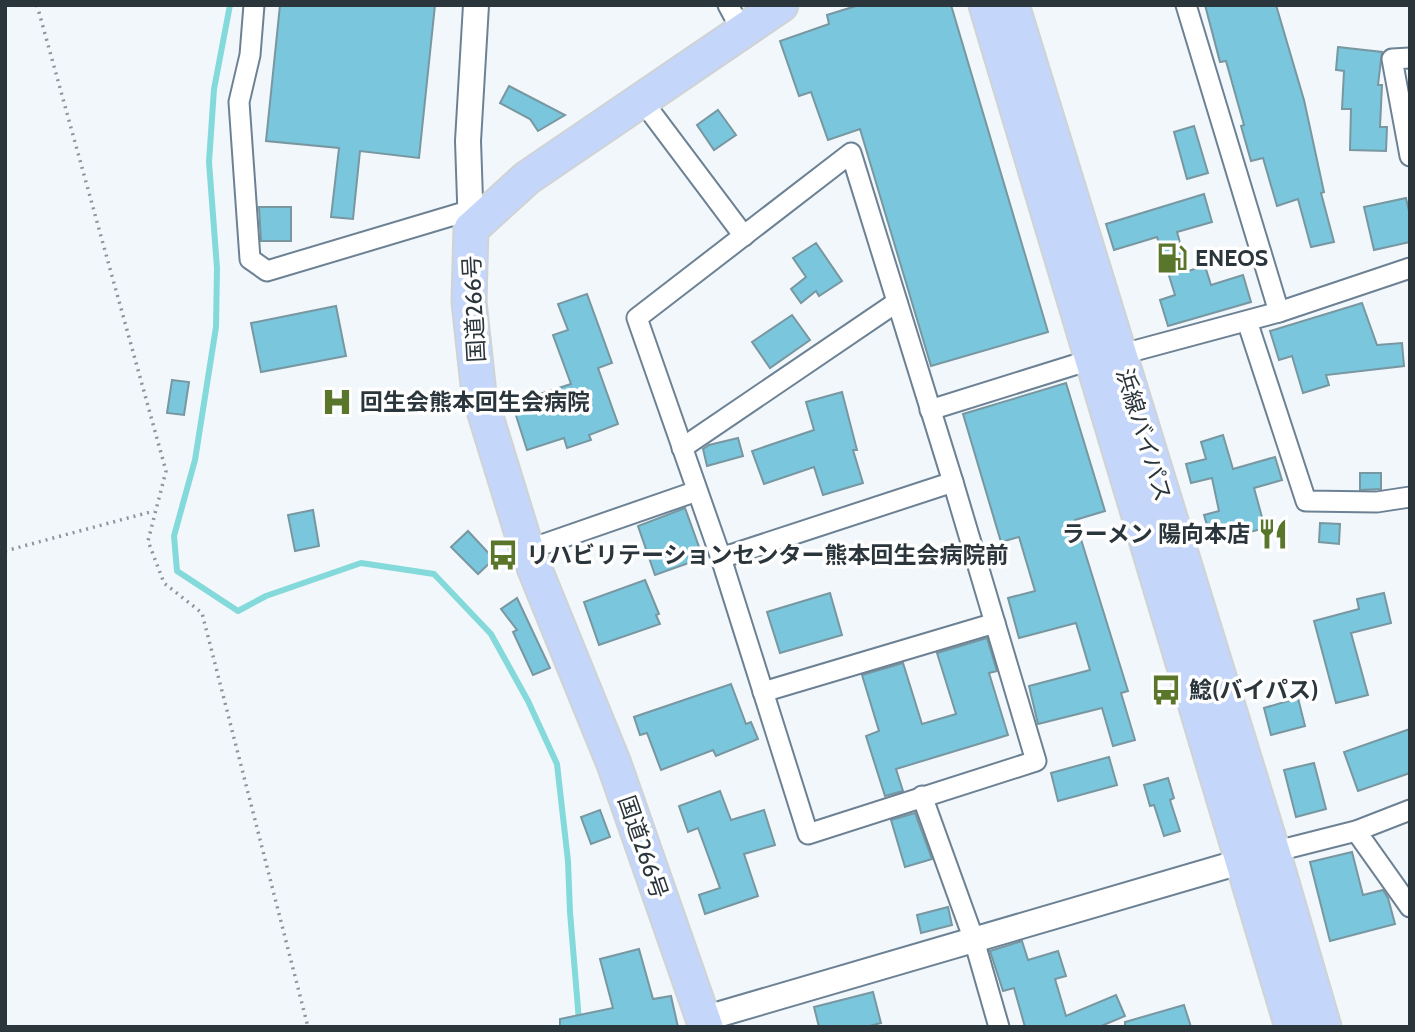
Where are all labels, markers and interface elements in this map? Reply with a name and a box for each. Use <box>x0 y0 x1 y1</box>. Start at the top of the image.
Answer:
fuel station icon: ENEOS <box>1155 241 1189 275</box>
place label: ENEOS <box>1195 244 1268 272</box>
street label: 国道266号 <box>457 255 491 363</box>
street label: 浜線バイパス <box>1111 365 1177 505</box>
hospital icon: 回生会熊本回生会病院 <box>320 385 354 419</box>
place label: 回生会熊本回生会病院 <box>360 388 590 416</box>
restaurant icon: ラーメン 陽向本店 <box>1256 517 1290 551</box>
place label: ラーメン 陽向本店 <box>1062 520 1250 548</box>
bus stop icon: リハビリテーションセンター熊本回生会病院前 <box>486 538 520 572</box>
place label: リハビリテーションセンター熊本回生会病院前 <box>526 541 1009 569</box>
bus stop icon: 鯰(バイパス) <box>1149 673 1183 707</box>
place label: 鯰(バイパス) <box>1189 676 1319 704</box>
street label: 国道266号 <box>612 792 674 902</box>

